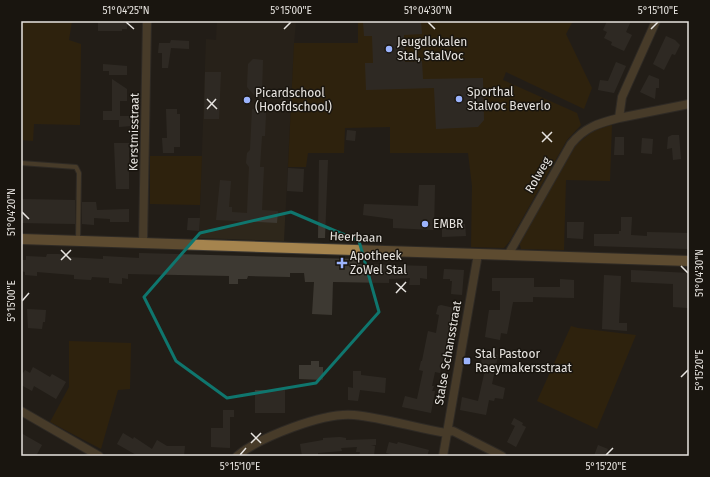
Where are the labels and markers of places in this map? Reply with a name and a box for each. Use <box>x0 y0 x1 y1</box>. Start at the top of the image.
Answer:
place label: Jeugdlokalen Stal, StalVoc <box>397 35 467 63</box>
marker: Jeugdlokalen Stal, StalVoc <box>384 44 394 54</box>
place label: Sporthal Stalvoc Beverlo <box>467 85 551 113</box>
place label: Picardschool (Hoofdschool) <box>255 86 332 114</box>
marker: Sporthal Stalvoc Beverlo <box>454 94 464 104</box>
marker: Picardschool (Hoofdschool) <box>242 95 252 105</box>
place label: EMBR <box>433 217 463 231</box>
marker: EMBR <box>420 219 430 229</box>
place label: Apotheek ZoWel Stal <box>350 249 407 277</box>
marker: Apotheek ZoWel Stal <box>337 258 347 268</box>
place label: Stal Pastoor Raeymakersstraat <box>475 347 573 375</box>
marker: Stal Pastoor Raeymakersstraat <box>462 356 472 366</box>

